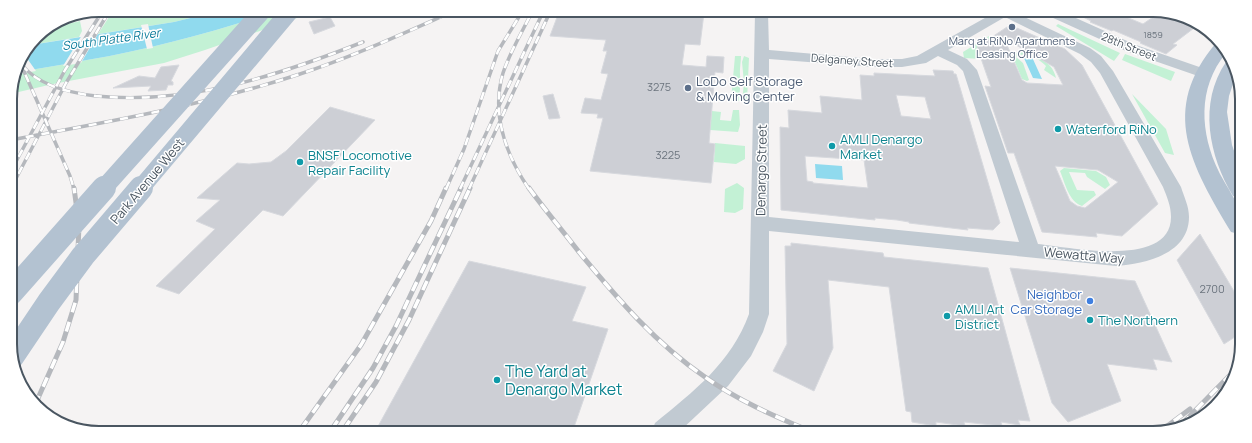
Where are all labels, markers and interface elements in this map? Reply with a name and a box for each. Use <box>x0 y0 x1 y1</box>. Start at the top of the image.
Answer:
marker: Marq at RiNo Apartments Leasing Office <box>1007 22 1017 32</box>
water label: South Platte River <box>61 23 163 54</box>
street label: 28th Street <box>1099 28 1159 64</box>
house number: 1859 <box>1143 28 1163 41</box>
place label: Marq at RiNo Apartments Leasing Office <box>949 33 1076 61</box>
street label: Delganey Street <box>811 50 893 70</box>
place label: LoDo Self Storage & Moving Center <box>696 72 803 105</box>
house number: 3275 <box>647 79 671 94</box>
marker: LoDo Self Storage & Moving Center <box>683 83 693 93</box>
place label: Waterford RiNo <box>1066 120 1157 138</box>
street label: Denargo Street <box>751 124 771 216</box>
marker: Waterford RiNo <box>1053 124 1063 134</box>
place label: AMLI Denargo Market <box>840 130 923 163</box>
street label: Park Avenue West <box>106 134 188 228</box>
marker: AMLI Denargo Market <box>827 141 837 151</box>
place label: BNSF Locomotive Repair Facility <box>308 146 412 179</box>
house number: 3225 <box>656 147 680 162</box>
marker: BNSF Locomotive Repair Facility <box>295 157 305 167</box>
street label: Wewatta Way <box>1043 243 1125 267</box>
house number: 2700 <box>1199 281 1225 296</box>
place label: Neighbor Car Storage <box>1011 285 1082 318</box>
marker: Neighbor Car Storage <box>1085 296 1095 306</box>
place label: AMLI Art District <box>955 300 1005 333</box>
marker: AMLI Art District <box>942 311 952 321</box>
place label: The Northern <box>1098 311 1178 329</box>
marker: The Northern <box>1085 315 1095 325</box>
place label: The Yard at Denargo Market <box>505 360 622 400</box>
marker: The Yard at Denargo Market <box>492 375 502 385</box>

